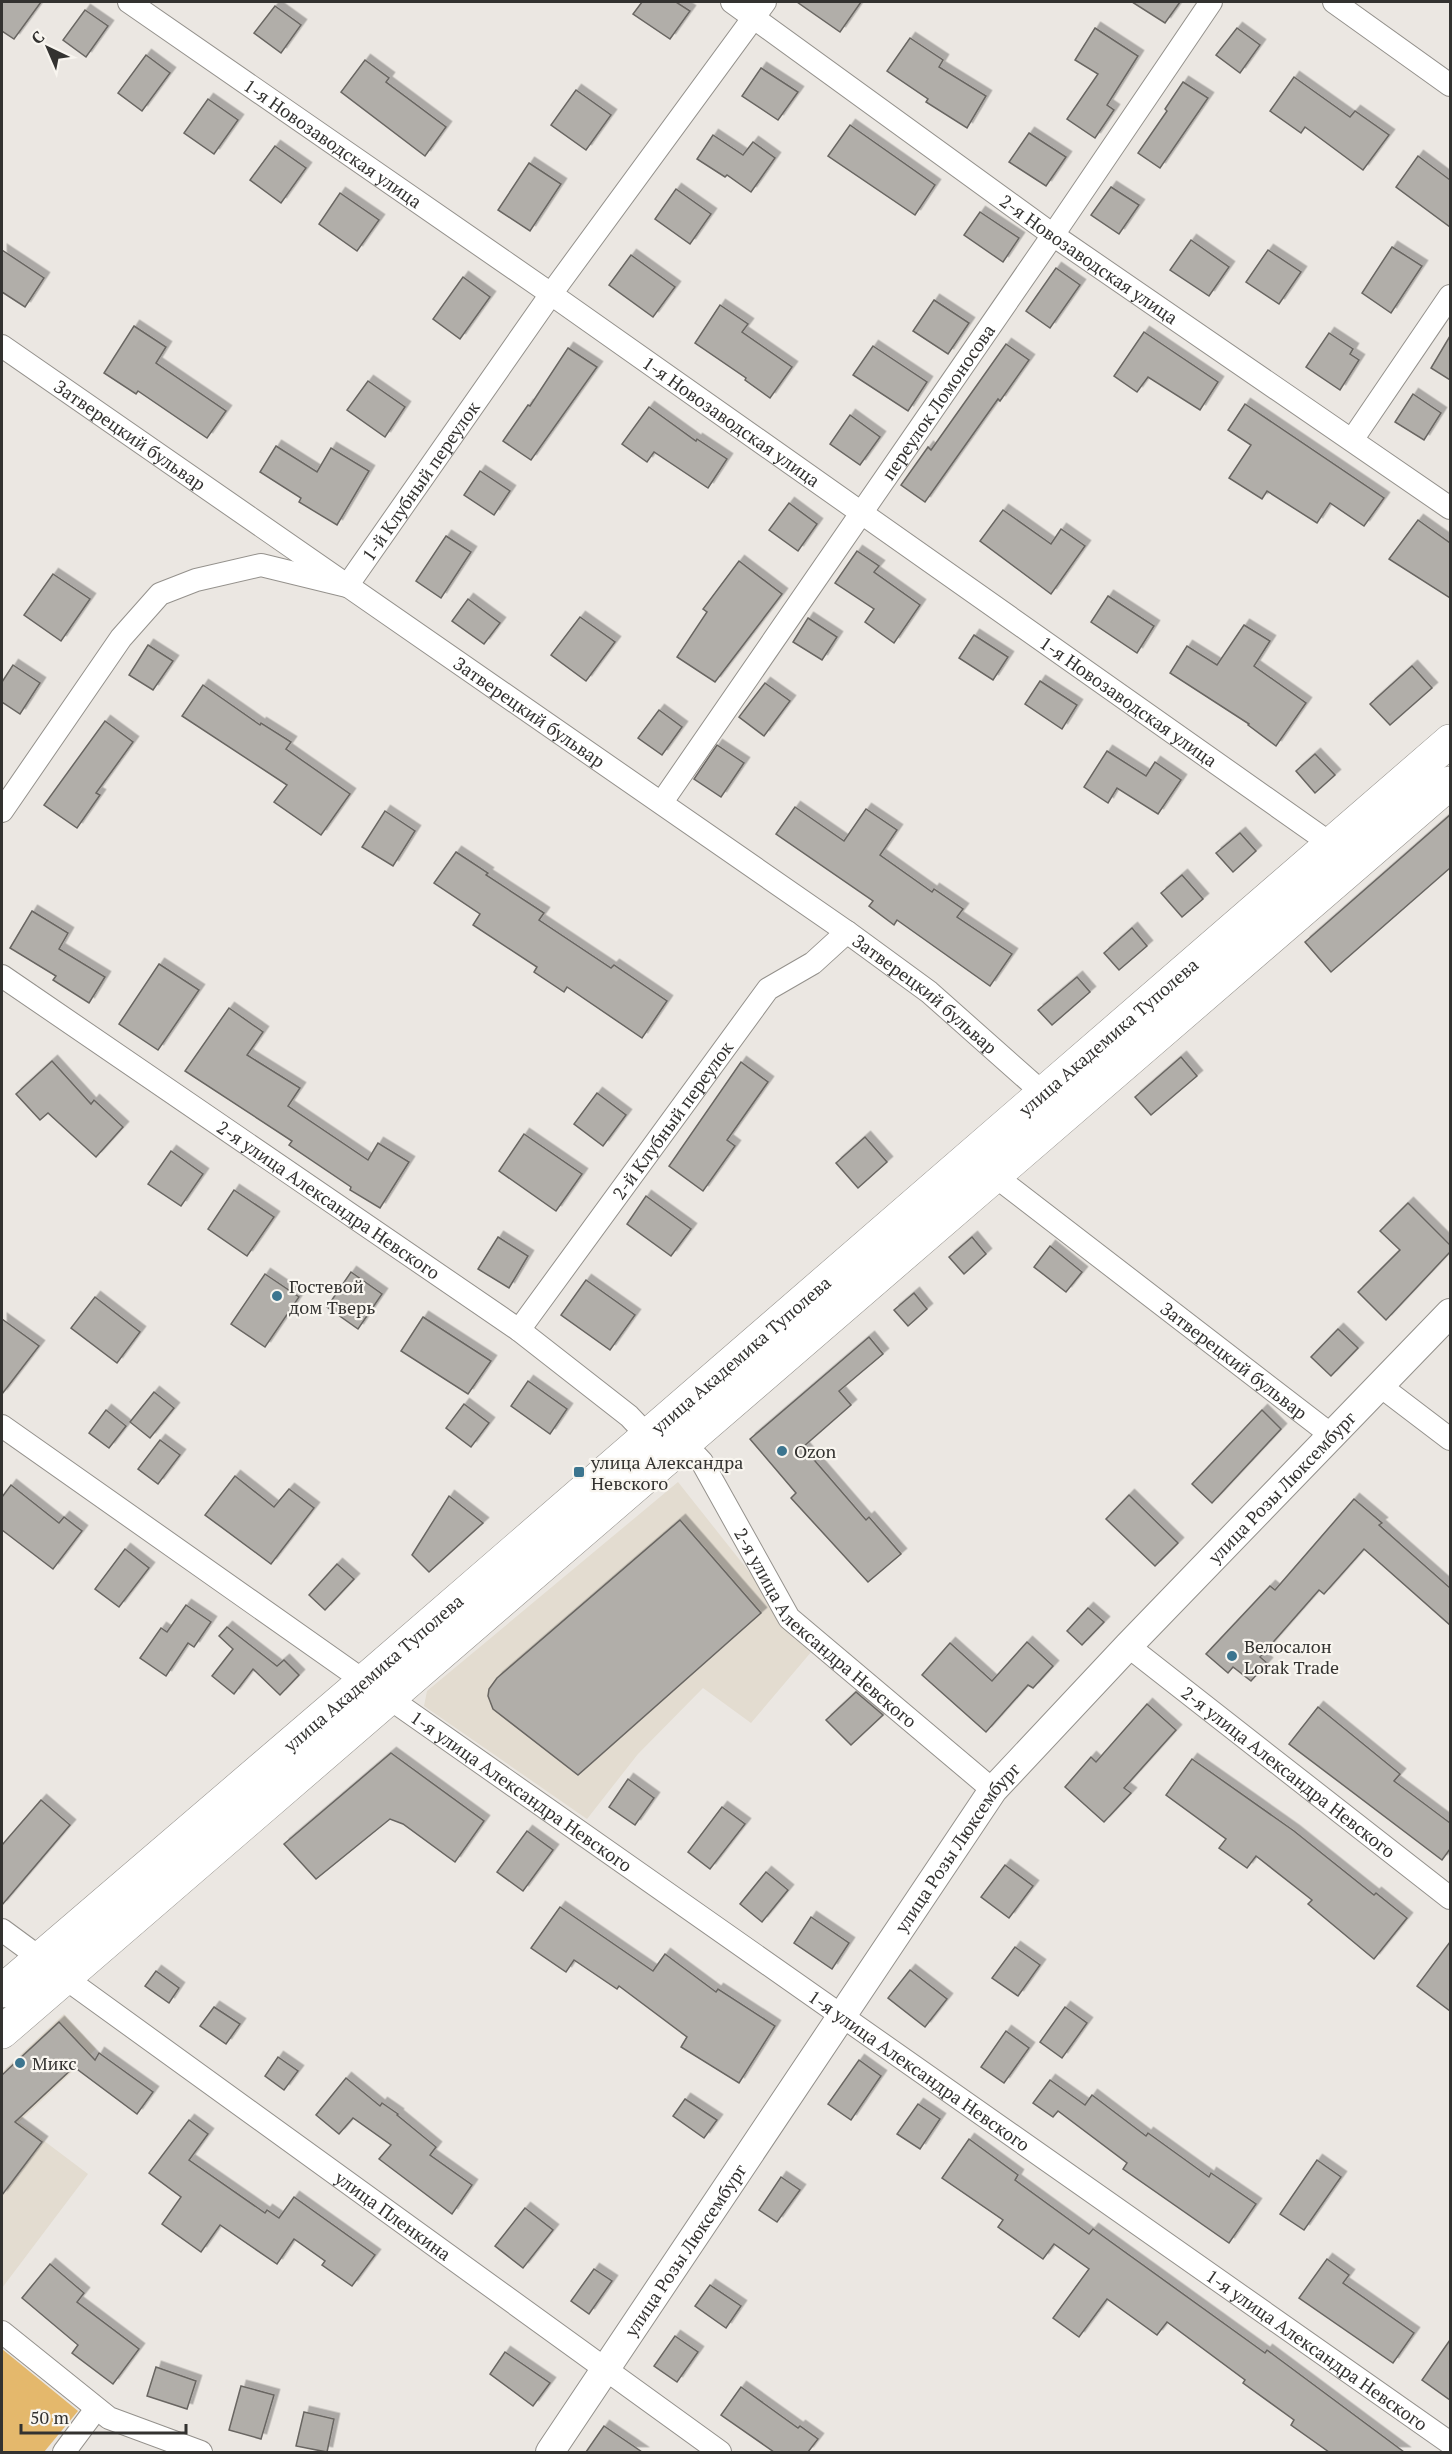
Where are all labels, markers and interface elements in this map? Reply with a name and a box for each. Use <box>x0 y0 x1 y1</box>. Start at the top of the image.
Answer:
north arrow <box>18 18 78 78</box>
text: С <box>26 26 49 49</box>
street label: 1-я Новозаводская улица <box>239 73 427 213</box>
street label: 2-я Новозаводская улица <box>995 189 1183 329</box>
street label: переулок Ломоносова <box>876 319 1000 485</box>
street label: 1-я Новозаводская улица <box>638 350 825 492</box>
street label: Затверецкий бульвар <box>50 374 211 496</box>
street label: 1-й Клубный переулок <box>356 396 485 566</box>
street label: 1-я Новозаводская улица <box>1035 631 1222 772</box>
street label: Затверецкий бульвар <box>449 651 610 773</box>
street label: Затверецкий бульвар <box>848 928 1003 1059</box>
street label: улица Академика Туполева <box>1013 952 1203 1122</box>
street label: 2-й Клубный переулок <box>607 1036 738 1204</box>
street label: 2-я улица Александра Невского <box>212 1115 445 1285</box>
street label: улица Академика Туполева <box>645 1270 836 1440</box>
place label: Гостевой дом Тверь <box>289 1274 375 1319</box>
marker: Гостевой дом Тверь <box>270 1289 284 1303</box>
street label: Затверецкий бульвар <box>1156 1296 1313 1424</box>
street label: улица Розы Люксембург <box>1202 1406 1361 1569</box>
place label: Ozon <box>794 1439 837 1463</box>
marker: Ozon <box>775 1444 789 1458</box>
place label: улица Александра Невского <box>590 1450 743 1495</box>
marker: улица Александра Невского <box>572 1465 586 1479</box>
street label: 2-я улица Александра Невского <box>729 1524 922 1733</box>
street label: улица Академика Туполева <box>278 1589 468 1757</box>
place label: Велосалон Lorak Trade <box>1244 1634 1339 1679</box>
marker: Велосалон Lorak Trade <box>1225 1649 1239 1663</box>
street label: 2-я улица Александра Невского <box>1177 1680 1401 1863</box>
street label: 1-я улица Александра Невского <box>406 1705 637 1877</box>
street label: улица Розы Люксембург <box>888 1757 1025 1938</box>
street label: 1-я улица Александра Невского <box>804 1984 1035 2156</box>
place label: Микс <box>32 2051 77 2075</box>
marker: Микс <box>13 2056 27 2070</box>
street label: улица Розы Люксембург <box>618 2159 752 2342</box>
street label: улица Пленкина <box>329 2165 456 2266</box>
street label: 1-я улица Александра Невского <box>1202 2264 1433 2436</box>
scale bar <box>21 2397 186 2435</box>
text: 50 m <box>30 2405 70 2429</box>

